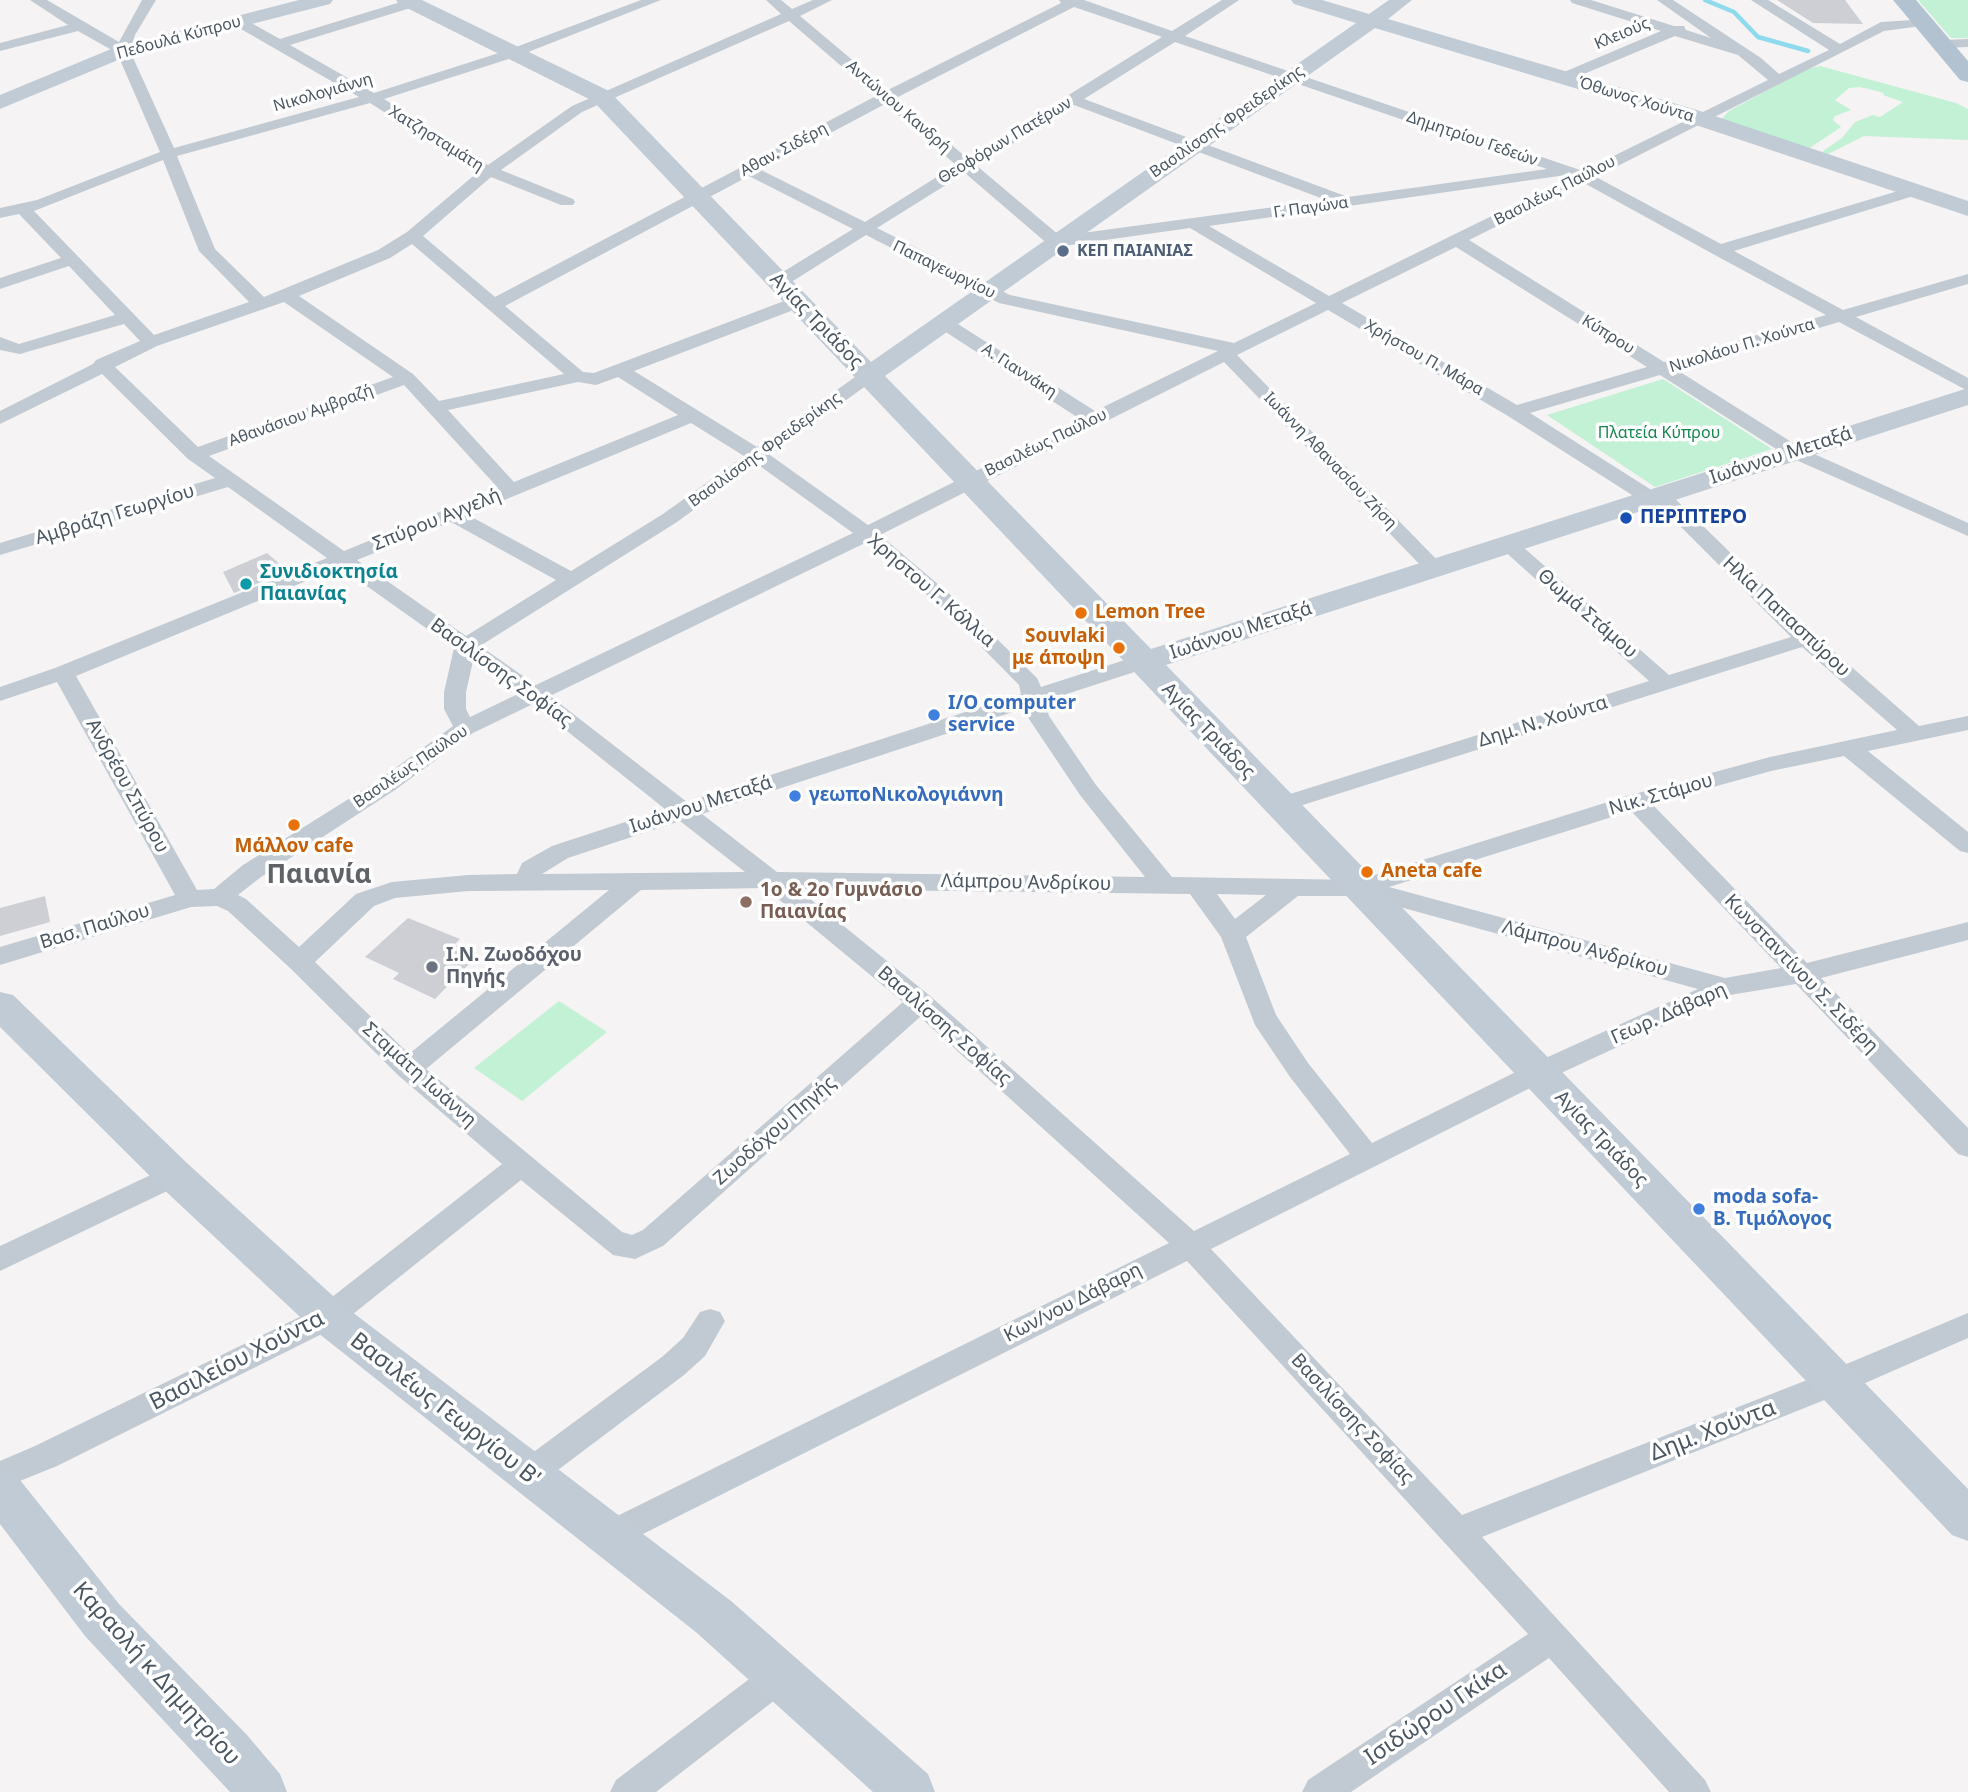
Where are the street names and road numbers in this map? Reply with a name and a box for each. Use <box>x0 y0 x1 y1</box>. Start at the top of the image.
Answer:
street label: Πεδουλά Κύπρου <box>115 12 243 64</box>
street label: Κλειούς <box>1592 14 1652 54</box>
street label: Αντώνιου Κανδρή <box>842 57 954 157</box>
street label: Βασιλίσσης Φρειδερίκης <box>1146 62 1308 182</box>
street label: Νικολογιάννη <box>271 70 375 116</box>
street label: Όθωνος Χούντα <box>1576 73 1696 127</box>
street label: Θεοφόρων Πατέρων <box>935 94 1075 188</box>
street label: Χατζησταμάτη <box>385 102 487 176</box>
street label: Δημητρίου Γεδεών <box>1404 108 1540 170</box>
street label: Αθαν. Σιδέρη <box>737 119 831 181</box>
street label: Βασιλέως Παύλου <box>1491 152 1619 230</box>
street label: Γ. Παγώνα <box>1272 193 1350 223</box>
street label: Παπαγεωργίου <box>890 237 998 303</box>
street label: Αγίας Τριάδος <box>765 268 867 374</box>
street label: Κύπρου <box>1578 311 1638 359</box>
street label: Νικολάου Π. Χούντα <box>1667 315 1817 377</box>
street label: Χρήστου Π. Μάρα <box>1361 316 1487 400</box>
street label: Α. Γιαννάκη <box>978 340 1060 402</box>
street label: Αθανάσιου Αμβραζή <box>226 381 376 451</box>
street label: Βασιλίσσης Φρειδερίκης <box>685 388 845 512</box>
street label: Ιωάννη Αθανασίου Ζήση <box>1260 389 1400 533</box>
street label: Βασιλέως Παύλου <box>982 405 1110 481</box>
street label: Ιωάννου Μεταξά <box>1707 422 1855 490</box>
street label: Αμβράζη Γεωργίου <box>33 480 197 550</box>
street label: Σπύρου Αγγελή <box>370 484 504 556</box>
street label: Χρηστου Γ. Κόλλια <box>863 530 999 652</box>
street label: Ηλία Παπασπύρου <box>1718 552 1854 682</box>
street label: Θωμά Στάμου <box>1532 564 1642 664</box>
street label: Ιωάννου Μεταξά <box>1167 597 1315 665</box>
street label: Βασιλίσσης Σοφίας <box>426 614 576 732</box>
street label: Αγίας Τριάδος <box>1157 678 1259 784</box>
street label: Δημ. Ν. Χούντα <box>1476 692 1610 752</box>
street label: Ανδρέου Σπύρου <box>81 715 173 857</box>
street label: Βασιλέως Παύλου <box>350 722 472 812</box>
street label: Νικ. Στάμου <box>1606 769 1716 821</box>
street label: Ιωάννου Μεταξά <box>627 771 775 839</box>
street label: Λάμπρου Ανδρίκου <box>941 870 1111 896</box>
street label: Κωνσταντίνου Σ. Σιδέρη <box>1719 890 1883 1058</box>
street label: Βασ. Παύλου <box>37 899 153 955</box>
street label: Λάμπρου Ανδρίκου <box>1500 916 1670 982</box>
street label: Βασιλίσσης Σοφίας <box>873 962 1015 1090</box>
street label: Γεωρ. Δάβαρη <box>1608 978 1730 1050</box>
street label: Σταμάτη Ιωάννη <box>357 1018 481 1132</box>
street label: Ζωοδόχου Πηγής <box>709 1072 841 1190</box>
street label: Αγίας Τριάδος <box>1550 1086 1652 1192</box>
street label: Κων/νου Δάβαρη <box>1000 1259 1146 1347</box>
street label: Βασιλείου Χούντα <box>145 1305 329 1417</box>
street label: Βασιλέως Γεωργίου Β' <box>344 1327 546 1493</box>
street label: Βασιλίσσης Σοφίας <box>1286 1349 1418 1489</box>
street label: Δημ. Χούντα <box>1646 1394 1780 1468</box>
street label: Καραολή κ Δημητρίου <box>66 1577 246 1771</box>
street label: Ισιδώρου Γκίκα <box>1360 1656 1512 1772</box>

